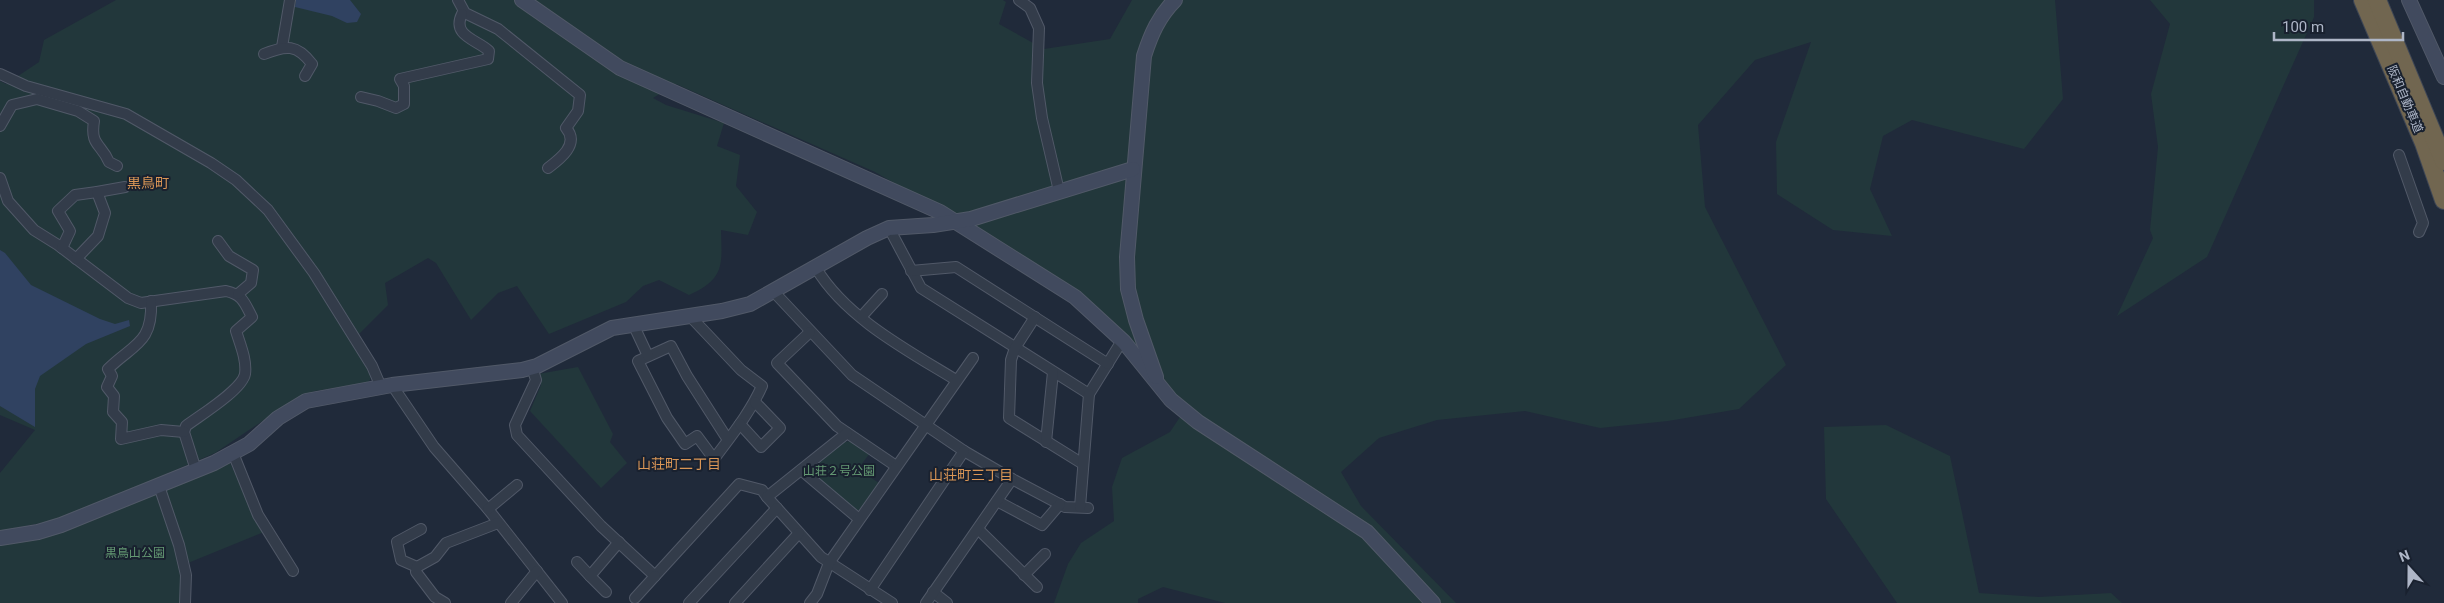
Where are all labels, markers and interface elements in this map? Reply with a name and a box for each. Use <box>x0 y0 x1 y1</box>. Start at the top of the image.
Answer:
scale bar <box>2274 10 2403 42</box>
text: 100 m <box>2282 18 2324 36</box>
street label: 阪和自動車道 <box>2384 63 2426 135</box>
district label: 黒鳥町 <box>127 175 169 191</box>
district label: 山荘町二丁目 <box>637 456 721 472</box>
park label: 山荘２号公園 <box>803 464 875 478</box>
district label: 山荘町三丁目 <box>929 467 1013 483</box>
north arrow <box>2384 543 2434 593</box>
park label: 黒鳥山公園 <box>105 546 165 560</box>
text: N <box>2397 547 2412 565</box>

